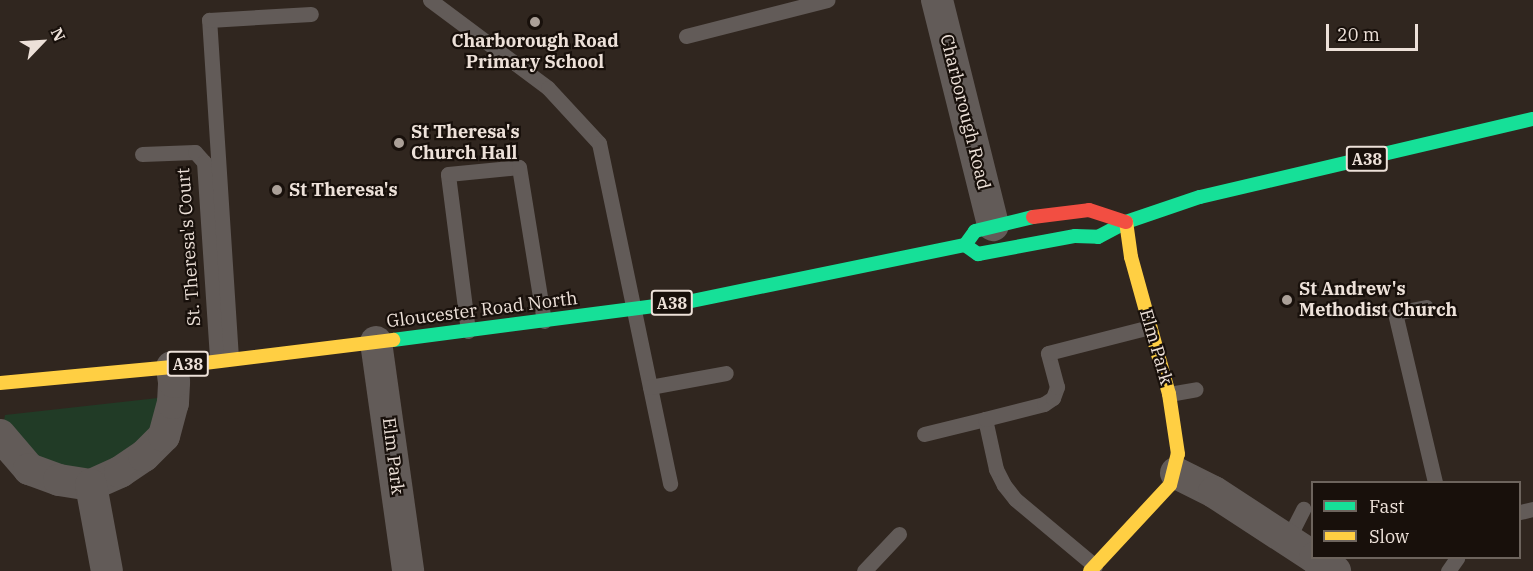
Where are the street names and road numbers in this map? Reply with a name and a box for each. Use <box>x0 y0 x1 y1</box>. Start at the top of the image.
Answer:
street label: Charborough Road <box>935 32 995 192</box>
road number: A38 <box>1344 146 1390 172</box>
street label: St. Theresa's Court <box>173 167 205 327</box>
street label: Gloucester Road North <box>385 288 579 332</box>
road number: A38 <box>650 290 694 316</box>
street label: Elm Park <box>1135 307 1177 387</box>
road number: A38 <box>166 351 210 377</box>
street label: Elm Park <box>378 416 408 496</box>

